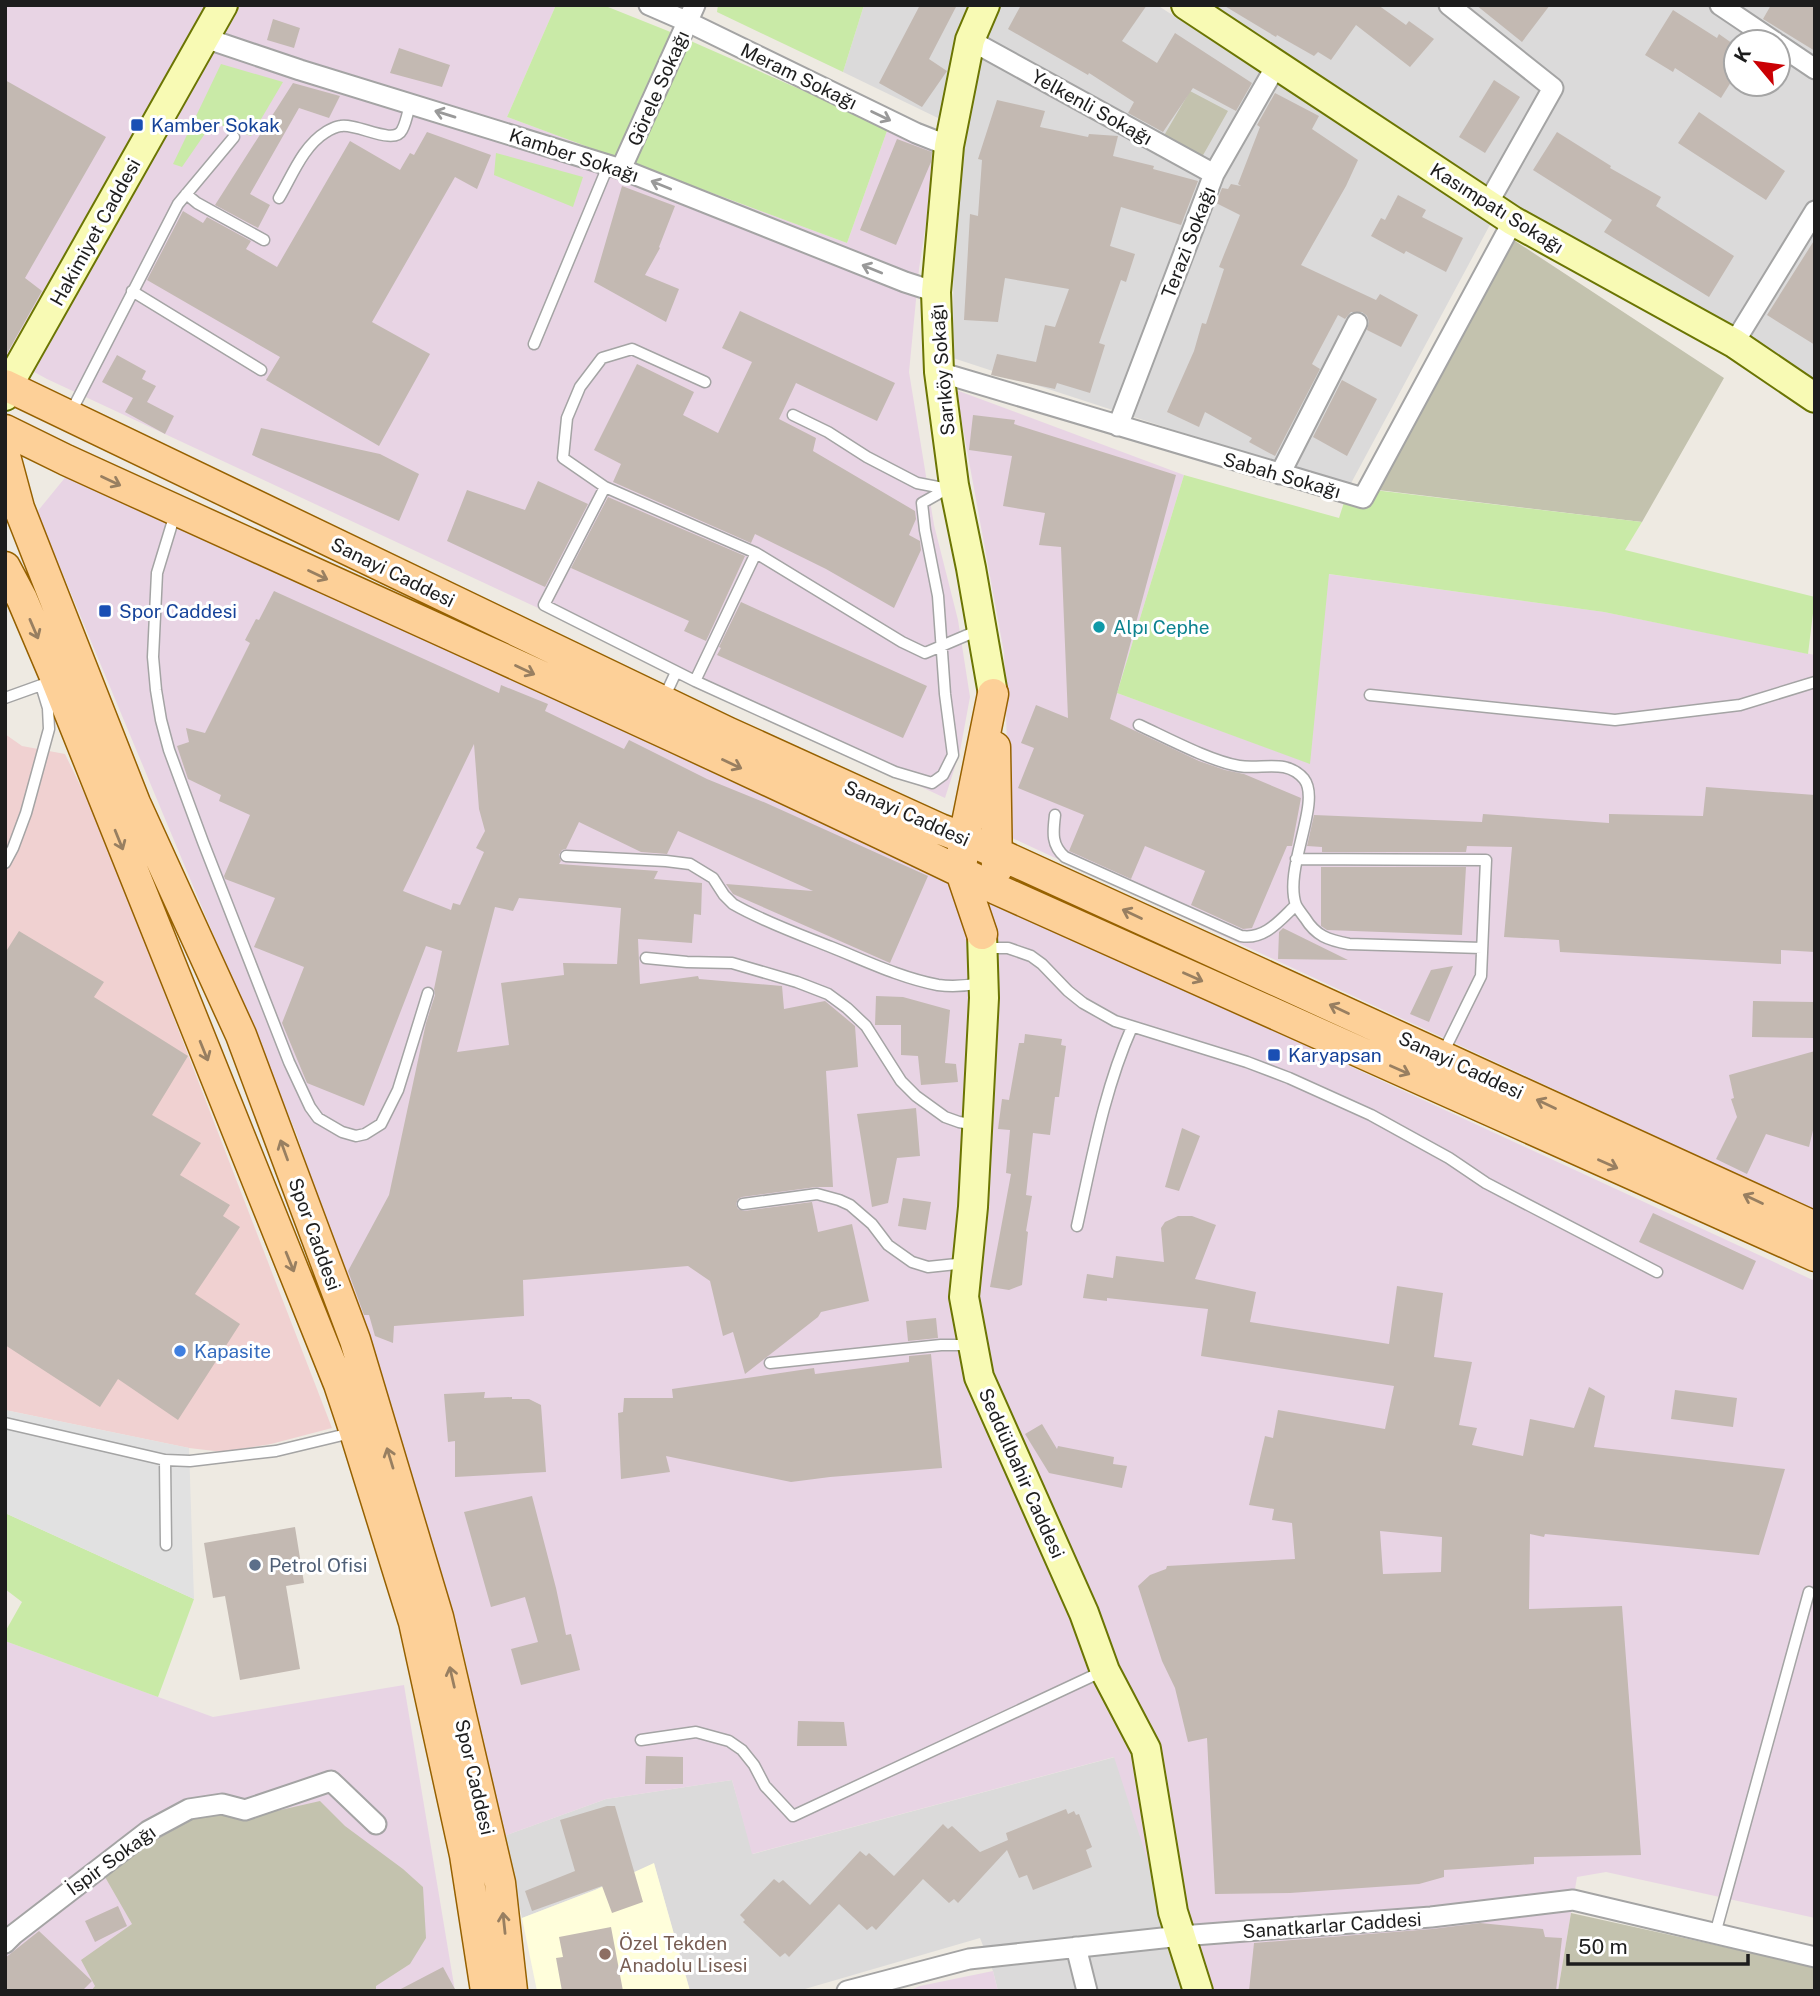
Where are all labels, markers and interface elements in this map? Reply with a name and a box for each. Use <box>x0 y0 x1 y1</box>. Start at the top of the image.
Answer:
street label: Görele Sokağı <box>623 27 693 149</box>
north arrow <box>1722 28 1792 98</box>
street label: Meram Sokağı <box>737 38 861 114</box>
text: K <box>1729 43 1755 66</box>
street label: Yelkenli Sokağı <box>1028 65 1156 149</box>
one-way arrow <box>434 107 456 120</box>
one-way arrow <box>870 110 891 124</box>
place label: Kamber Sokak <box>151 114 280 136</box>
marker: Kamber Sokak <box>129 117 145 133</box>
street label: Kamber Sokağı <box>507 124 641 186</box>
street label: Hakimiyet Caddesi <box>45 154 145 310</box>
street label: Kasımpatı Sokağı <box>1426 158 1568 258</box>
one-way arrow <box>650 178 672 191</box>
street label: Terazi Sokağı <box>1157 183 1219 301</box>
one-way arrow <box>862 261 884 274</box>
street label: Sarıköy Sokağı <box>925 303 959 437</box>
street label: Sabah Sokağı <box>1221 448 1343 502</box>
one-way arrow <box>100 474 121 488</box>
street label: Sanayi Caddesi <box>328 533 458 611</box>
one-way arrow <box>307 569 328 582</box>
place label: Spor Caddesi <box>119 600 237 622</box>
marker: Spor Caddesi <box>97 603 113 619</box>
place label: Alpı Cephe <box>1113 616 1210 638</box>
one-way arrow <box>29 618 42 639</box>
marker: Alpı Cephe <box>1091 619 1107 635</box>
one-way arrow <box>514 663 535 677</box>
one-way arrow <box>721 758 742 771</box>
street label: Sanayi Caddesi <box>841 776 973 850</box>
one-way arrow <box>114 828 127 850</box>
one-way arrow <box>1122 907 1143 921</box>
one-way arrow <box>1182 971 1203 984</box>
one-way arrow <box>1329 1002 1350 1015</box>
street label: Sanayi Caddesi <box>1395 1027 1527 1103</box>
one-way arrow <box>199 1039 212 1061</box>
place label: Karyapsan <box>1288 1044 1382 1066</box>
marker: Karyapsan <box>1266 1047 1282 1063</box>
one-way arrow <box>1390 1065 1411 1078</box>
one-way arrow <box>1536 1097 1557 1110</box>
one-way arrow <box>277 1140 289 1162</box>
one-way arrow <box>1597 1158 1618 1171</box>
street label: Spor Caddesi <box>284 1175 346 1293</box>
one-way arrow <box>1743 1192 1764 1205</box>
one-way arrow <box>284 1250 297 1272</box>
place label: Kapasite <box>194 1340 271 1362</box>
marker: Kapasite <box>172 1343 188 1359</box>
street label: Seddülbahir Caddesi <box>975 1385 1069 1561</box>
one-way arrow <box>383 1447 396 1469</box>
place label: Petrol Ofisi <box>269 1554 367 1576</box>
marker: Petrol Ofisi <box>247 1557 263 1573</box>
one-way arrow <box>444 1666 458 1689</box>
street label: Spor Caddesi <box>451 1717 499 1837</box>
street label: İspir Sokağı <box>62 1821 160 1899</box>
street label: Sanatkarlar Caddesi <box>1242 1908 1422 1942</box>
one-way arrow <box>498 1912 511 1935</box>
scale bar <box>1568 1923 1748 1967</box>
place label: Özel Tekden Anadolu Lisesi <box>619 1932 747 1976</box>
text: 50 m <box>1578 1934 1628 1959</box>
marker: Özel Tekden Anadolu Lisesi <box>597 1946 613 1962</box>

